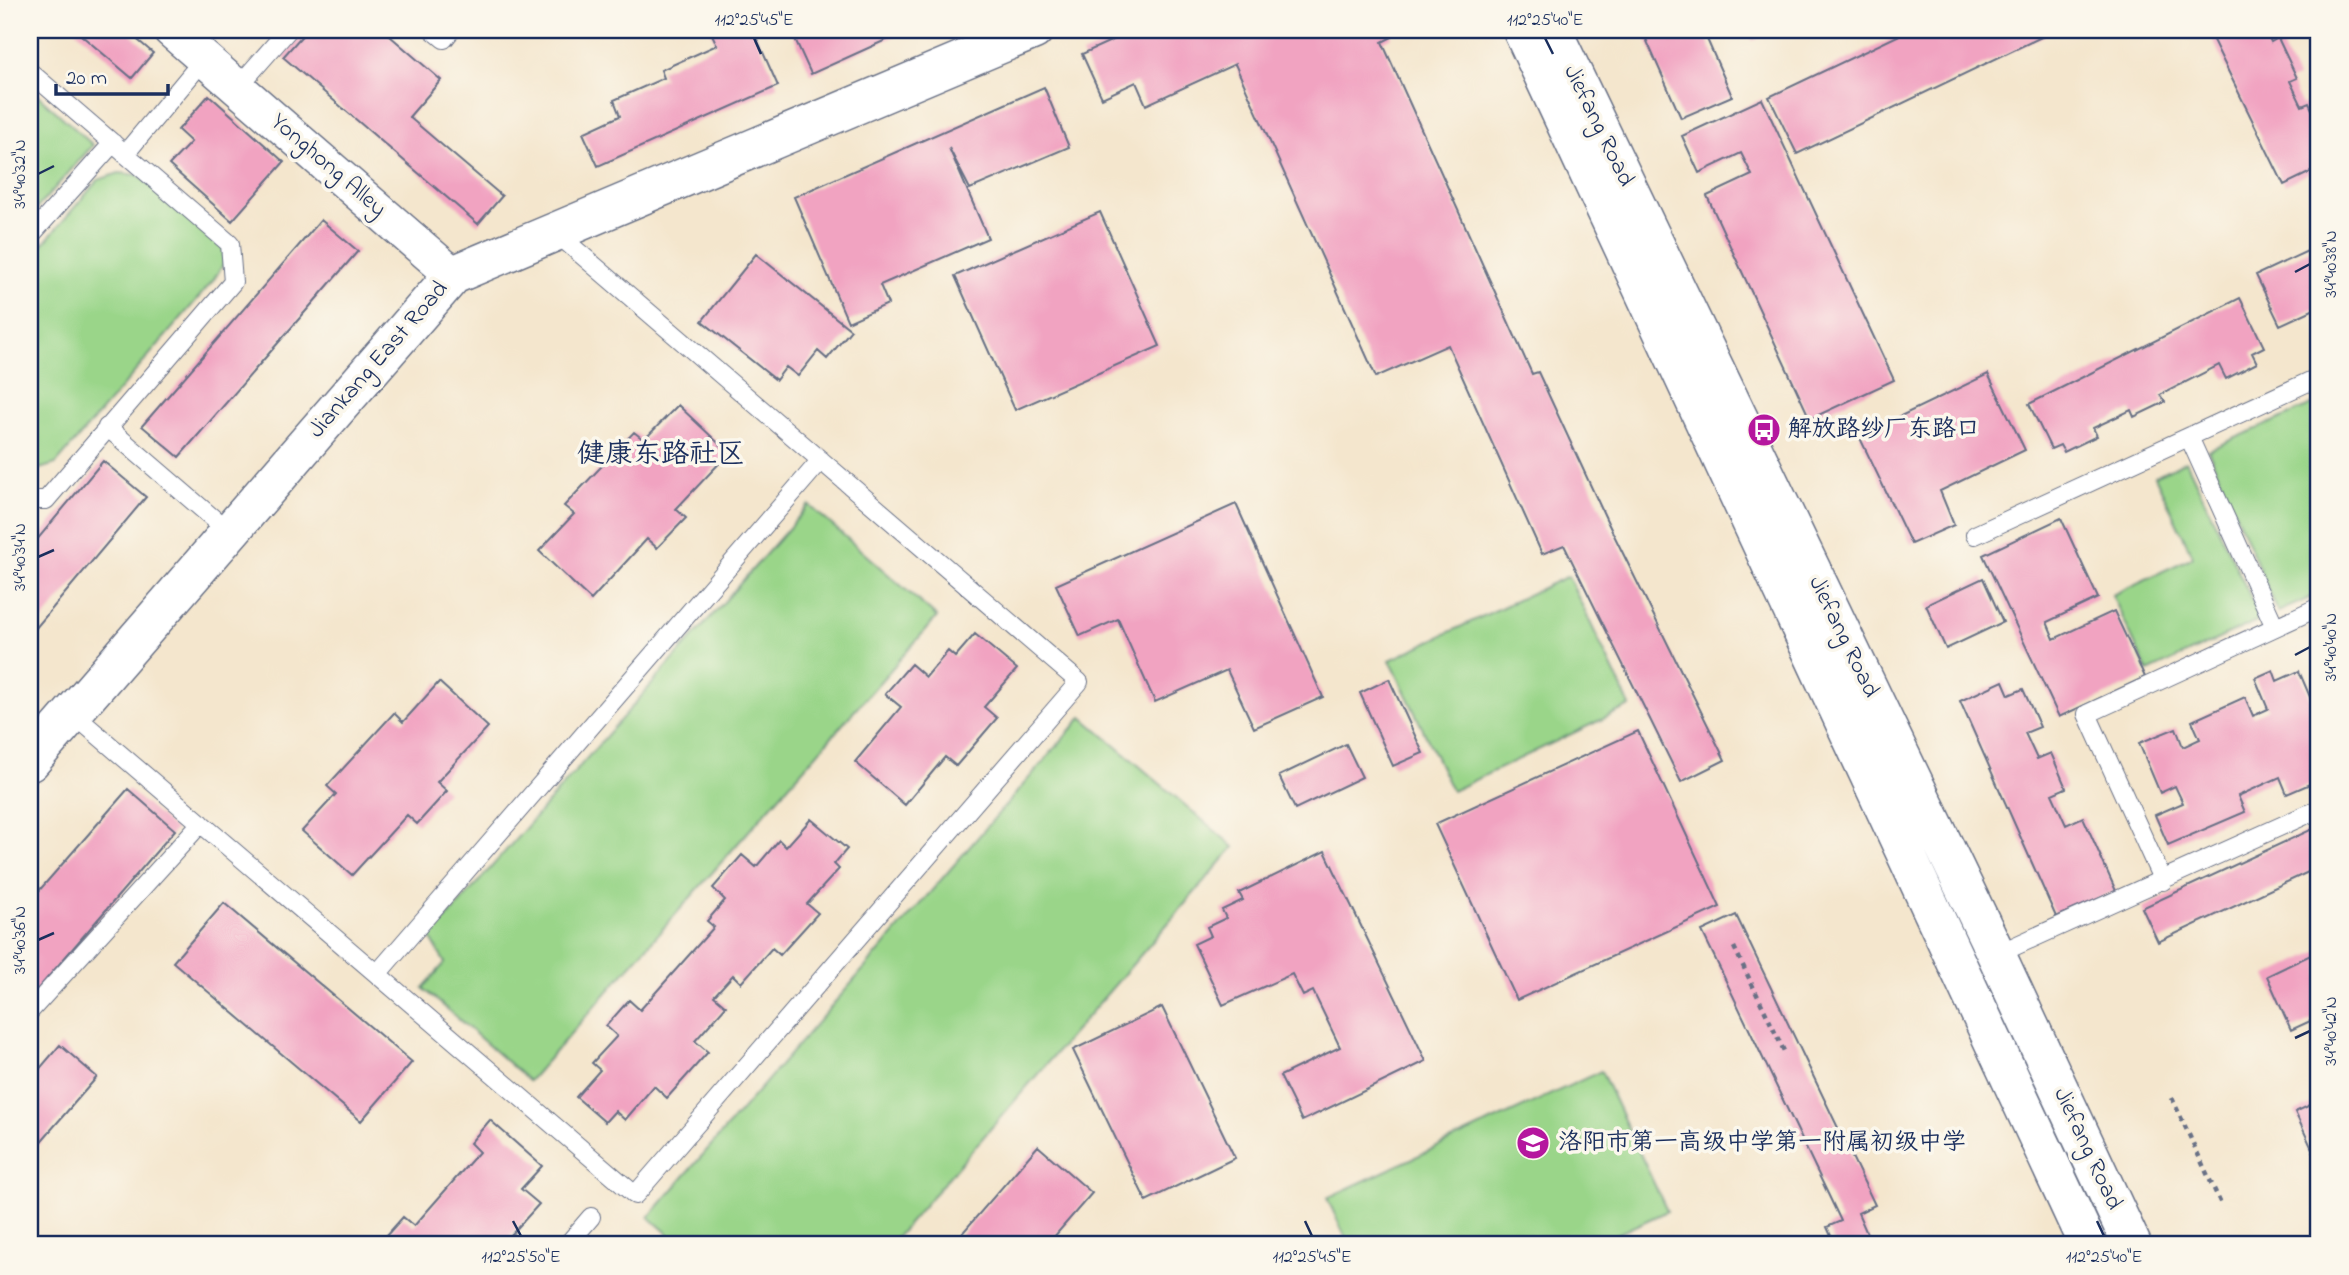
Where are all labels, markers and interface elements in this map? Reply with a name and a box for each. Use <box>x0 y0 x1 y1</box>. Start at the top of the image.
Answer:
text: 112°25'45"E <box>714 8 794 34</box>
text: 112°25'40"E <box>1507 8 1583 34</box>
scale bar <box>56 52 168 96</box>
street label: Jiefang Road <box>1553 59 1643 193</box>
text: 20 m <box>66 64 107 94</box>
street label: Yonghong Alley <box>262 106 394 227</box>
text: 34°40'32"N <box>8 139 34 209</box>
text: 34°40'38"N <box>2319 230 2345 298</box>
street label: Jiankang East Road <box>301 273 458 447</box>
bus stop icon: 解放路纱厂东路口 <box>1745 411 1783 449</box>
place label: 解放路纱厂东路口 <box>1788 413 1980 448</box>
district label: 健康东路社区 <box>577 435 745 476</box>
text: 34°40'34"N <box>8 523 34 591</box>
street label: Jiefang Road <box>1798 570 1888 704</box>
text: 34°40'40"N <box>2319 613 2345 681</box>
text: 34°40'36"N <box>8 906 34 974</box>
text: 34°40'42"N <box>2319 996 2345 1066</box>
street label: Jiefang Road <box>2043 1082 2131 1217</box>
school or university icon: 洛阳市第一高级中学第一附属初级中学 <box>1514 1124 1552 1162</box>
place label: 洛阳市第一高级中学第一附属初级中学 <box>1558 1126 1966 1161</box>
text: 112°25'50"E <box>481 1245 561 1271</box>
text: 112°25'45"E <box>1272 1245 1352 1271</box>
text: 112°25'40"E <box>2066 1245 2142 1271</box>

